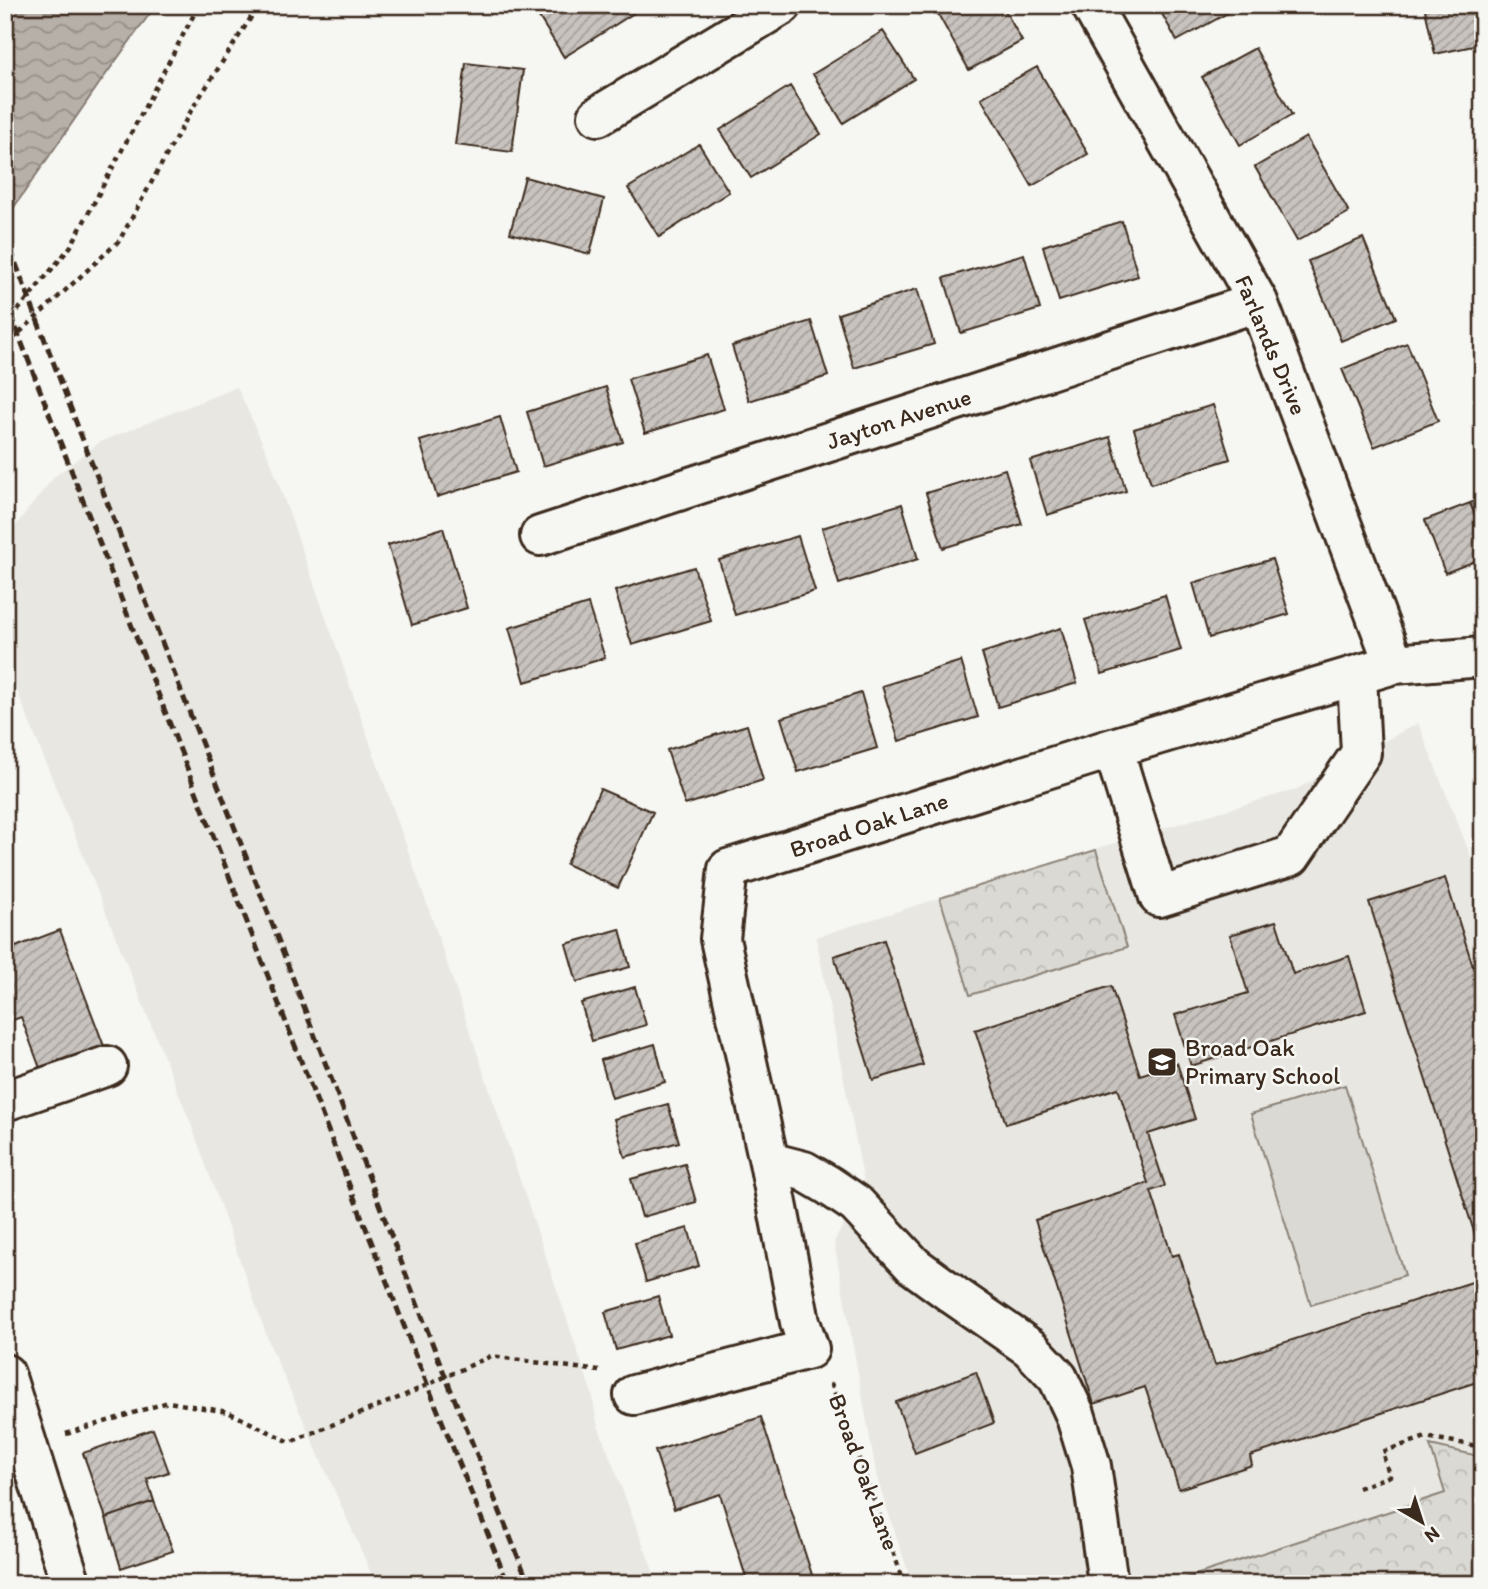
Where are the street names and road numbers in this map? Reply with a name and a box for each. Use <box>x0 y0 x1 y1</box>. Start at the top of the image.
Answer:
street label: Farlands Drive <box>1229 270 1314 419</box>
street label: Jayton Avenue <box>823 382 975 456</box>
street label: Broad Oak Lane <box>786 785 952 864</box>
street label: Broad Oak Lane <box>823 1390 906 1554</box>

